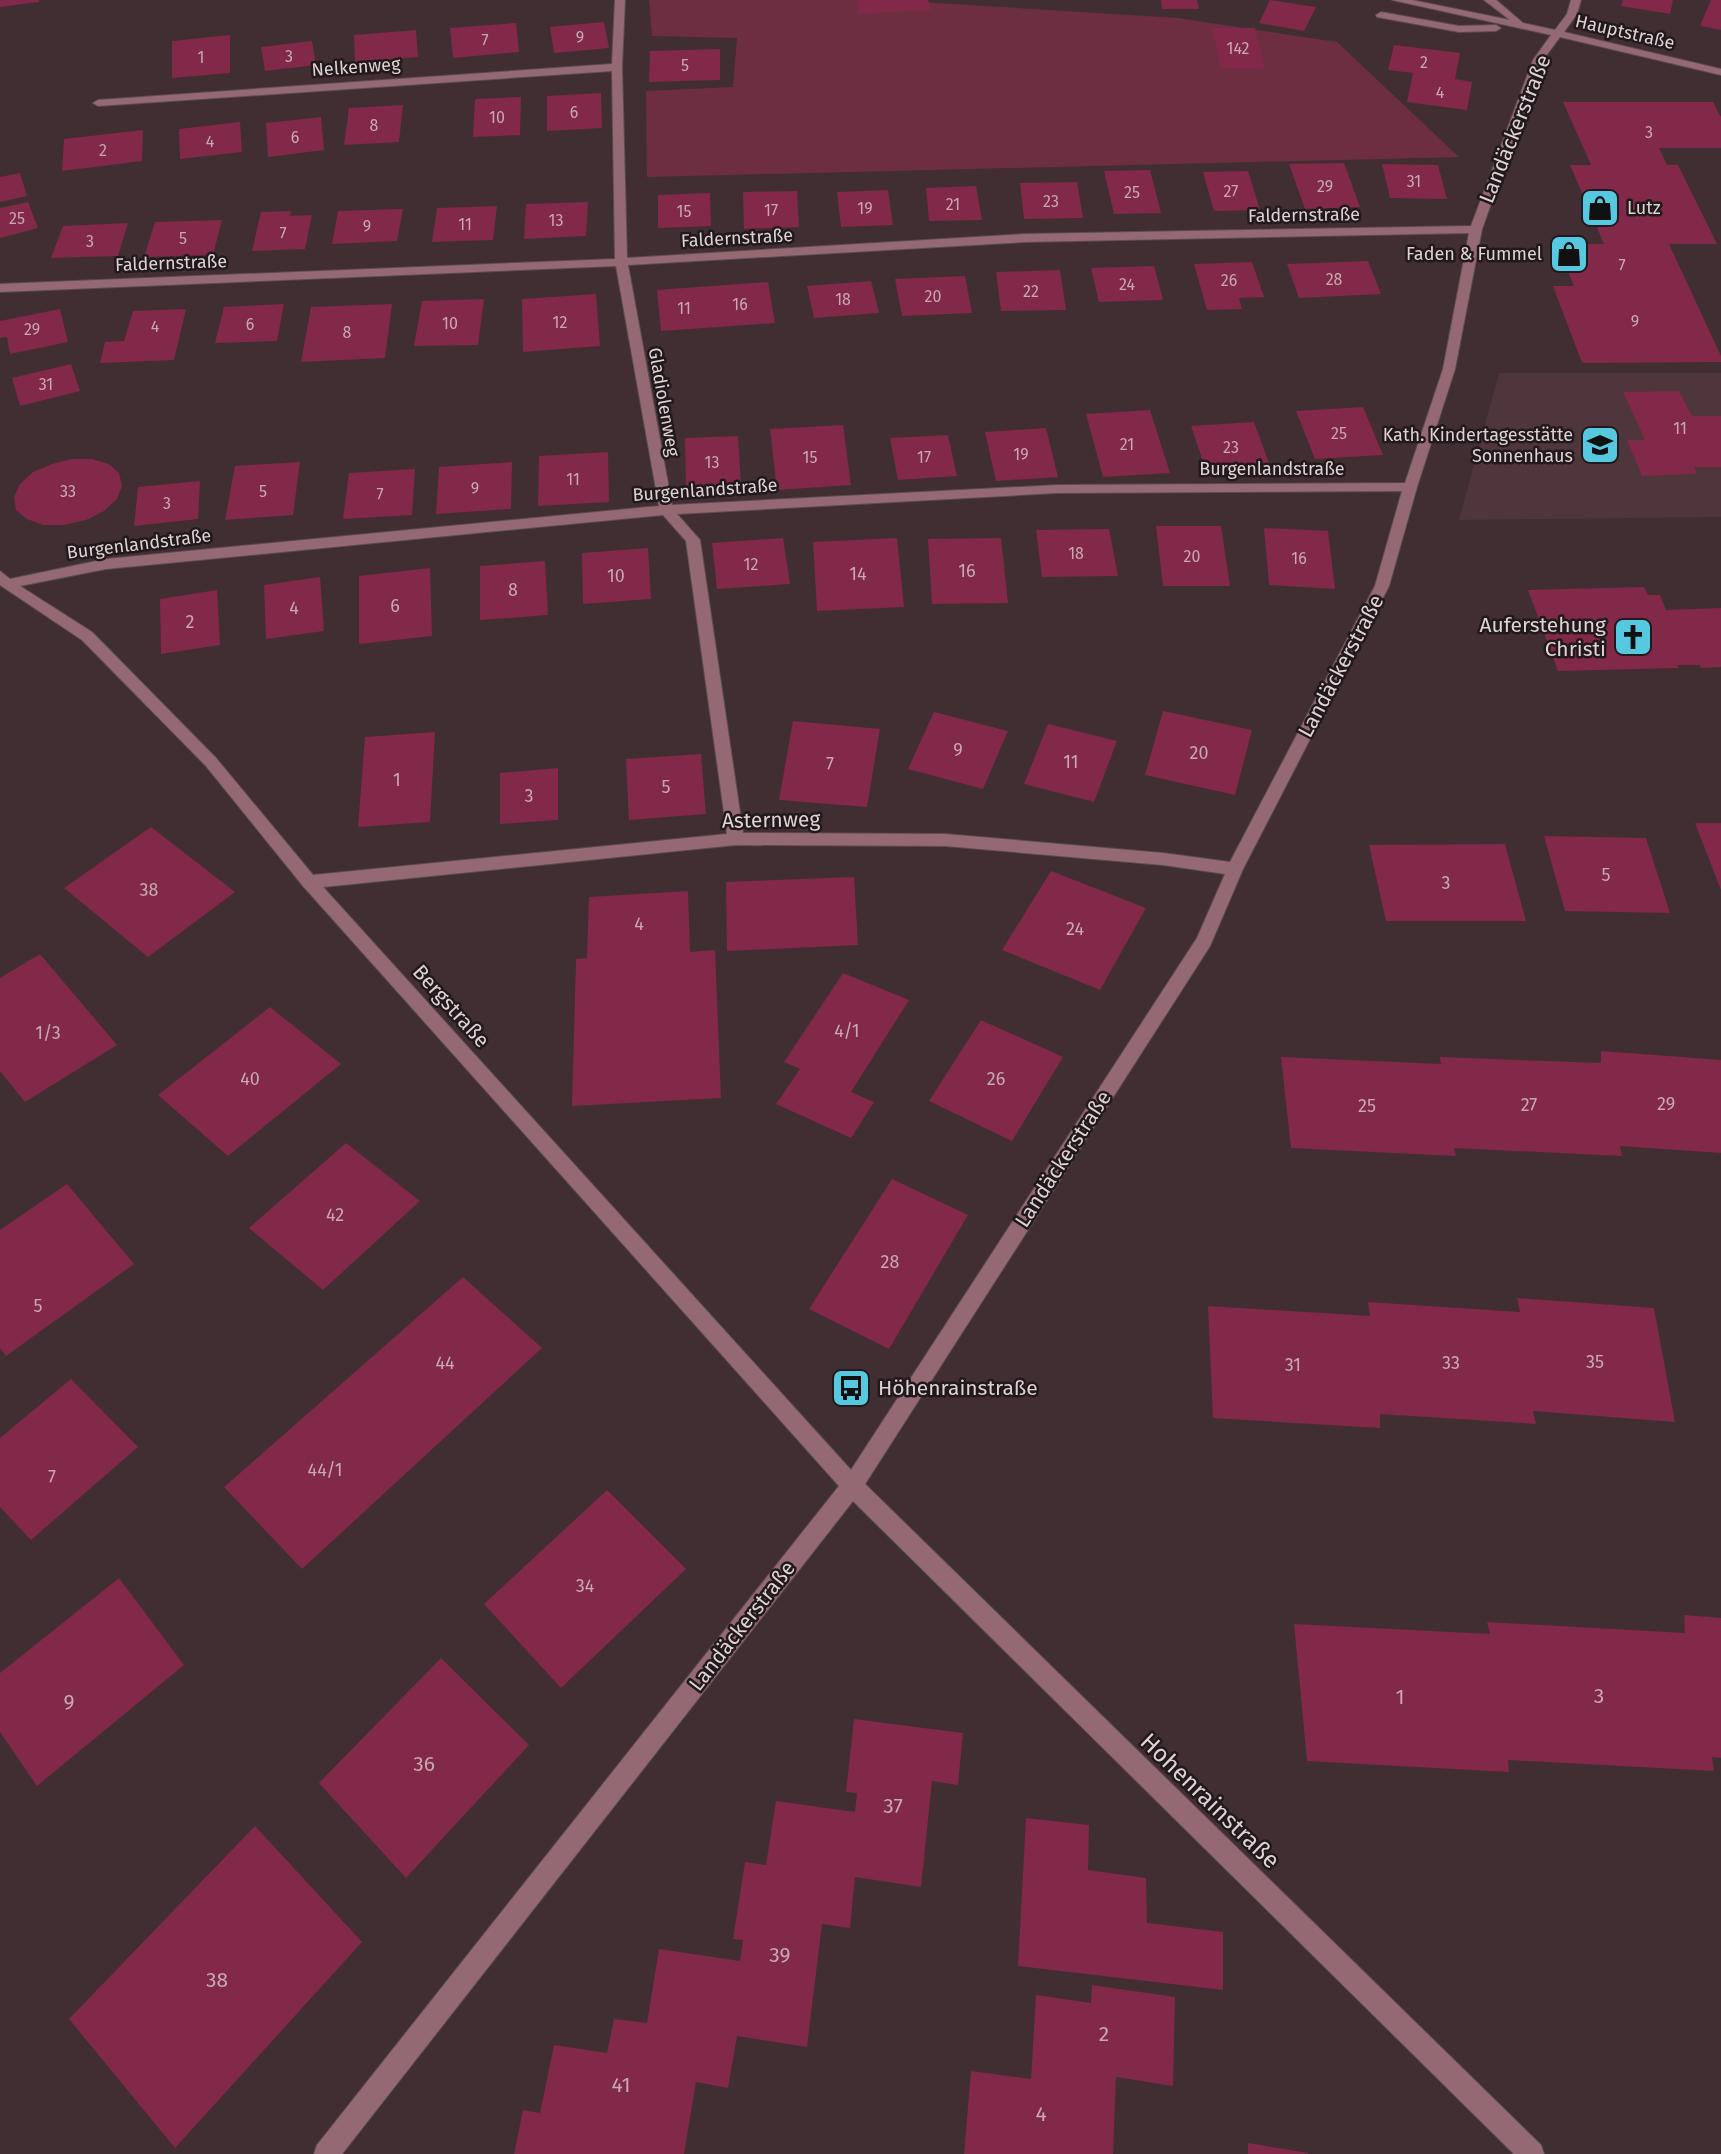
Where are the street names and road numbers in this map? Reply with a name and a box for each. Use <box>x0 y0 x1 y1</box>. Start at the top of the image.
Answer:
street label: Hauptstraße <box>1573 10 1677 54</box>
street label: Landäckerstraße <box>1473 51 1557 207</box>
street label: Nelkenweg <box>311 53 402 81</box>
street label: Faldernstraße <box>1248 203 1360 227</box>
street label: Faldernstraße <box>680 224 794 252</box>
street label: Faldernstraße <box>115 250 227 276</box>
street label: Gladiolenweg <box>644 346 685 459</box>
street label: Burgenlandstraße <box>1199 458 1345 480</box>
street label: Burgenlandstraße <box>632 474 778 506</box>
street label: Burgenlandstraße <box>66 524 212 564</box>
street label: Landäckerstraße <box>1292 590 1390 742</box>
street label: Asternweg <box>722 806 820 834</box>
street label: Bergstraße <box>407 959 495 1053</box>
street label: Landäckerstraße <box>1009 1086 1117 1232</box>
street label: Landäckerstraße <box>683 1556 801 1696</box>
street label: Hohenrainstraße <box>1135 1728 1285 1874</box>

